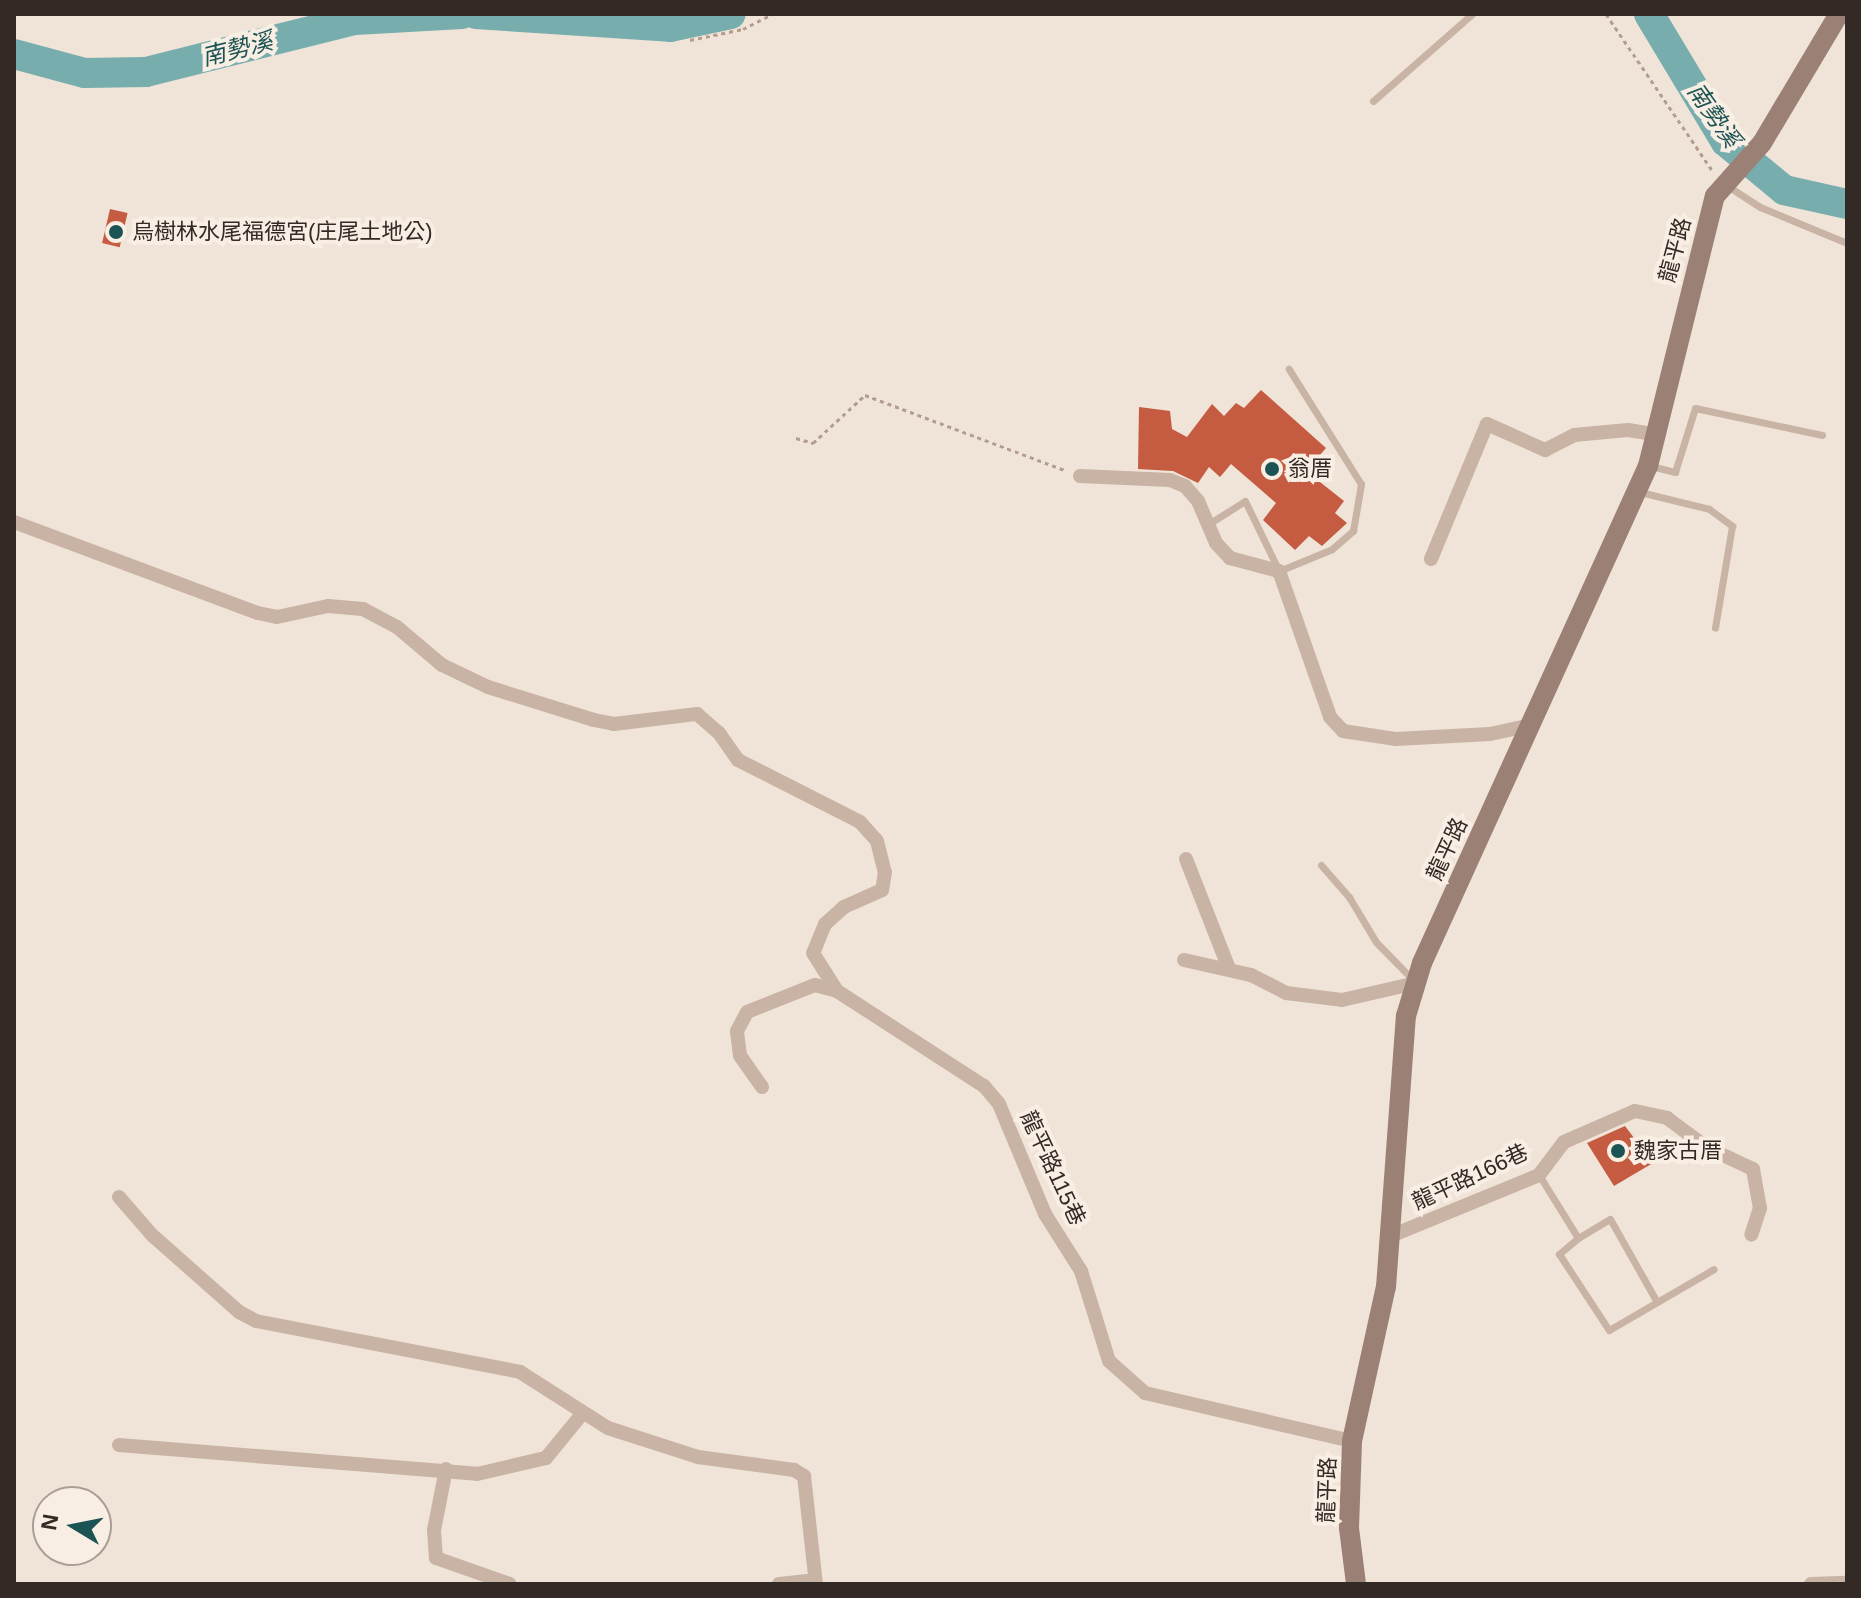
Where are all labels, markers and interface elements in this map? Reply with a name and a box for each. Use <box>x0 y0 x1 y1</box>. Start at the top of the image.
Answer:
water label: 南勢溪 <box>199 26 275 72</box>
water label: 南勢溪 <box>1682 77 1746 153</box>
street label: 龍平路 <box>1654 215 1696 285</box>
place label: 烏樹林水尾福德宮(庄尾土地公) <box>132 219 433 245</box>
marker: 烏樹林水尾福德宮(庄尾土地公) <box>107 223 125 241</box>
place label: 翁厝 <box>1288 456 1332 482</box>
marker: 翁厝 <box>1263 460 1281 478</box>
street label: 龍平路 <box>1421 814 1473 884</box>
street label: 龍平路115巷 <box>1015 1107 1091 1229</box>
place label: 魏家古厝 <box>1634 1138 1722 1164</box>
street label: 龍平路166巷 <box>1408 1139 1532 1215</box>
marker: 魏家古厝 <box>1609 1142 1627 1160</box>
street label: 龍平路 <box>1313 1457 1341 1523</box>
north arrow <box>32 1486 112 1566</box>
text: N <box>36 1512 64 1532</box>

